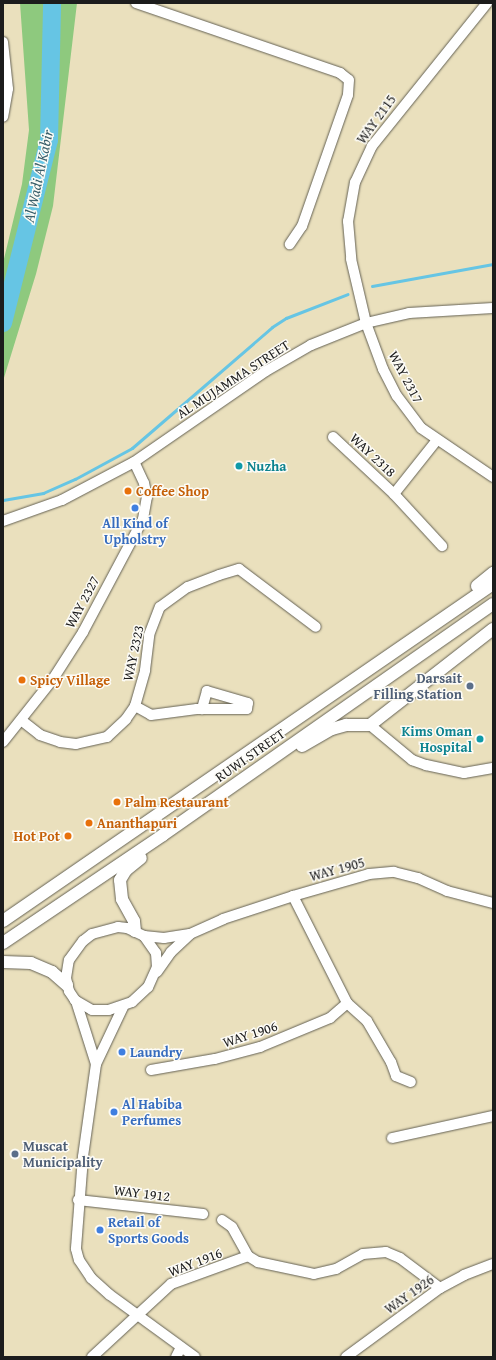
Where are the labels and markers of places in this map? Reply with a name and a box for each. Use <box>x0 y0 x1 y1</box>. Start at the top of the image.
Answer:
place label: Nuzha <box>247 458 287 474</box>
marker: Nuzha <box>234 461 244 471</box>
place label: Coffee Shop <box>136 483 209 499</box>
marker: Coffee Shop <box>123 486 133 496</box>
marker: All Kind of Upholstry <box>130 503 140 513</box>
place label: All Kind of Upholstry <box>102 515 168 548</box>
place label: Darsait Filling Station <box>373 670 462 702</box>
place label: Spicy Village <box>30 672 110 688</box>
marker: Spicy Village <box>17 675 27 685</box>
marker: Darsait Filling Station <box>465 681 475 691</box>
place label: Kims Oman Hospital <box>401 723 472 756</box>
marker: Kims Oman Hospital <box>475 734 485 744</box>
place label: Palm Restaurant <box>125 794 229 810</box>
marker: Palm Restaurant <box>112 797 122 807</box>
place label: Ananthapuri <box>97 815 177 831</box>
marker: Ananthapuri <box>84 818 94 828</box>
place label: Hot Pot <box>14 828 60 844</box>
marker: Hot Pot <box>63 831 73 841</box>
place label: Laundry <box>130 1044 182 1060</box>
marker: Laundry <box>117 1047 127 1057</box>
place label: Al Habiba Perfumes <box>122 1096 182 1128</box>
marker: Al Habiba Perfumes <box>109 1107 119 1117</box>
place label: Muscat Municipality <box>23 1138 103 1170</box>
marker: Muscat Municipality <box>10 1149 20 1159</box>
place label: Retail of Sports Goods <box>108 1214 189 1246</box>
marker: Retail of Sports Goods <box>95 1225 105 1235</box>

